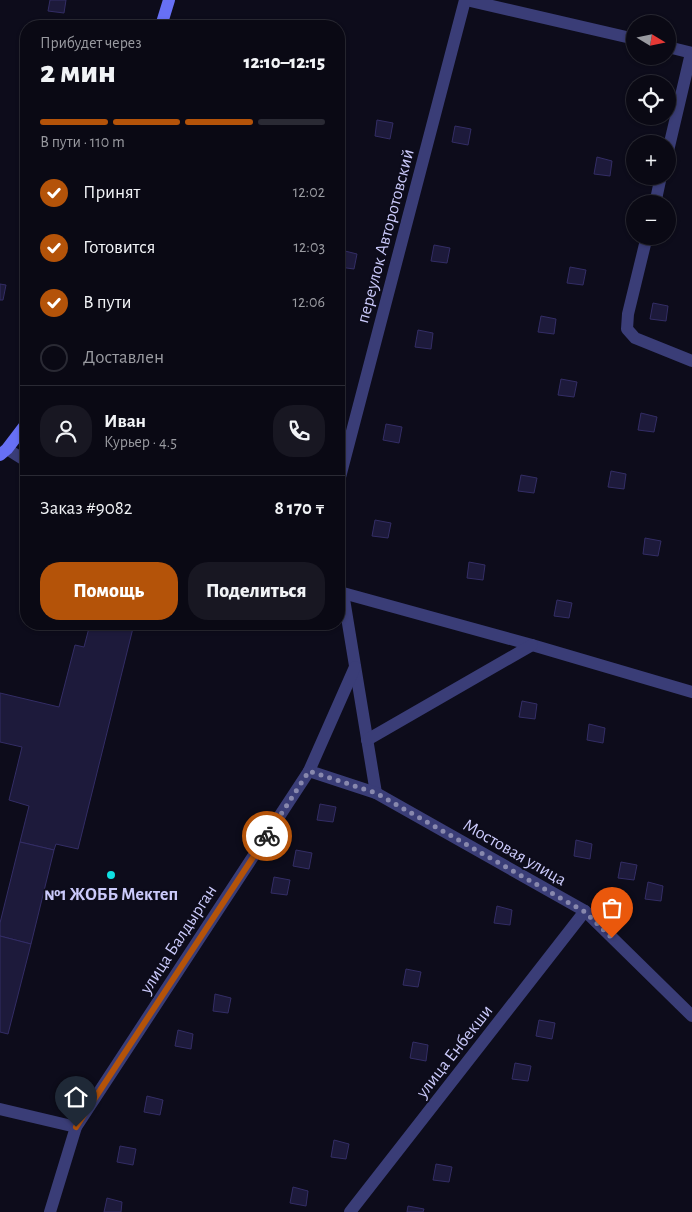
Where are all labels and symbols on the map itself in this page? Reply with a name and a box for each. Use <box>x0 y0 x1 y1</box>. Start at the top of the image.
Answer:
north arrow <box>626 15 676 65</box>
street label: переулок Авторотовский <box>354 147 418 325</box>
courier <box>242 811 292 861</box>
street label: Мостовая улица <box>460 816 569 890</box>
marker: №1 ЖОББ Мектеп <box>105 869 117 881</box>
street label: улица Балдырган <box>137 882 221 998</box>
place label: №1 ЖОББ Мектеп <box>44 886 178 904</box>
pin <box>591 887 633 938</box>
street label: улица Енбекши <box>412 1001 496 1102</box>
pin <box>55 1076 97 1127</box>

